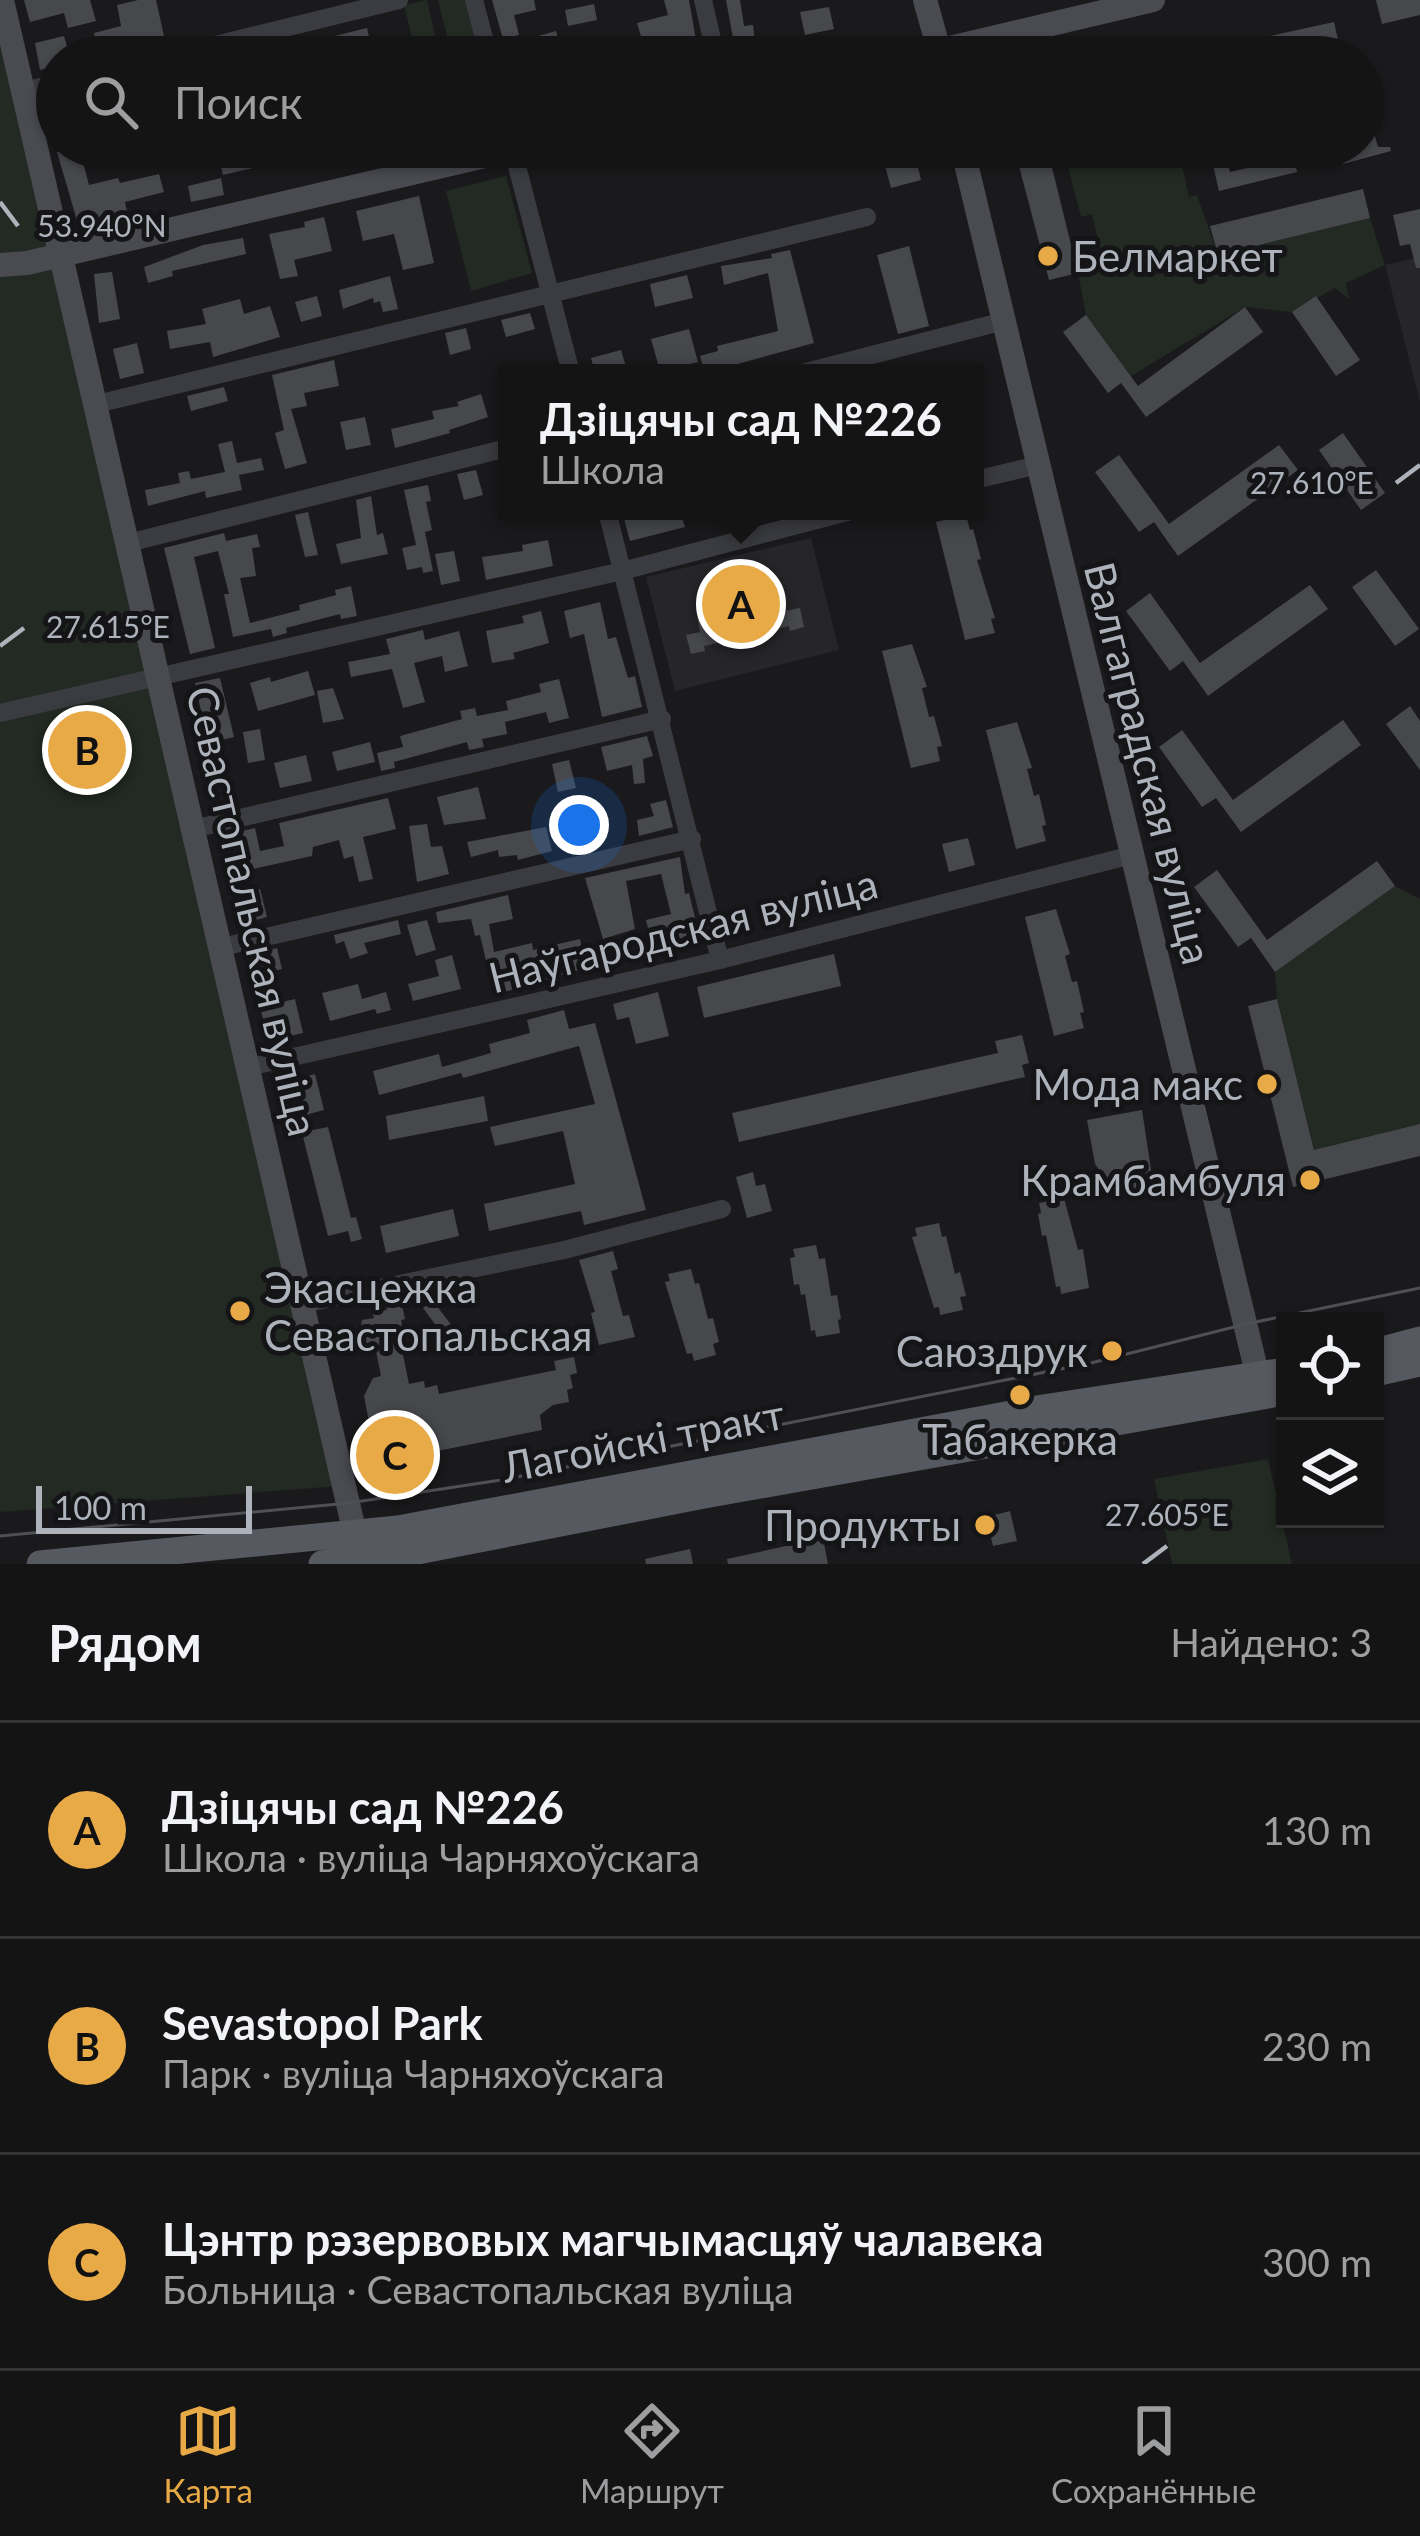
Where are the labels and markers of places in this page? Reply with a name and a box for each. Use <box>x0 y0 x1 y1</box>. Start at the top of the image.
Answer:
place label: Белмаркет <box>1072 231 1283 281</box>
marker: Белмаркет <box>1035 243 1061 269</box>
pin: A <box>702 559 780 649</box>
pin: B <box>48 705 126 795</box>
place label: Мода макс <box>1033 1059 1243 1109</box>
marker: Мода макс <box>1254 1071 1280 1097</box>
place label: Крамбамбуля <box>1020 1155 1286 1205</box>
marker: Крамбамбуля <box>1297 1167 1323 1193</box>
place label: Экасцежка Севастопальская <box>264 1262 592 1360</box>
marker: Экасцежка Севастопальская <box>227 1298 253 1324</box>
place label: Саюздрук <box>896 1326 1088 1376</box>
marker: Саюздрук <box>1099 1338 1125 1364</box>
marker: Табакерка <box>1007 1382 1033 1408</box>
pin: C <box>356 1410 434 1500</box>
place label: Табакерка <box>922 1414 1118 1464</box>
place label: Продукты <box>764 1500 961 1550</box>
marker: Продукты <box>972 1512 998 1538</box>

